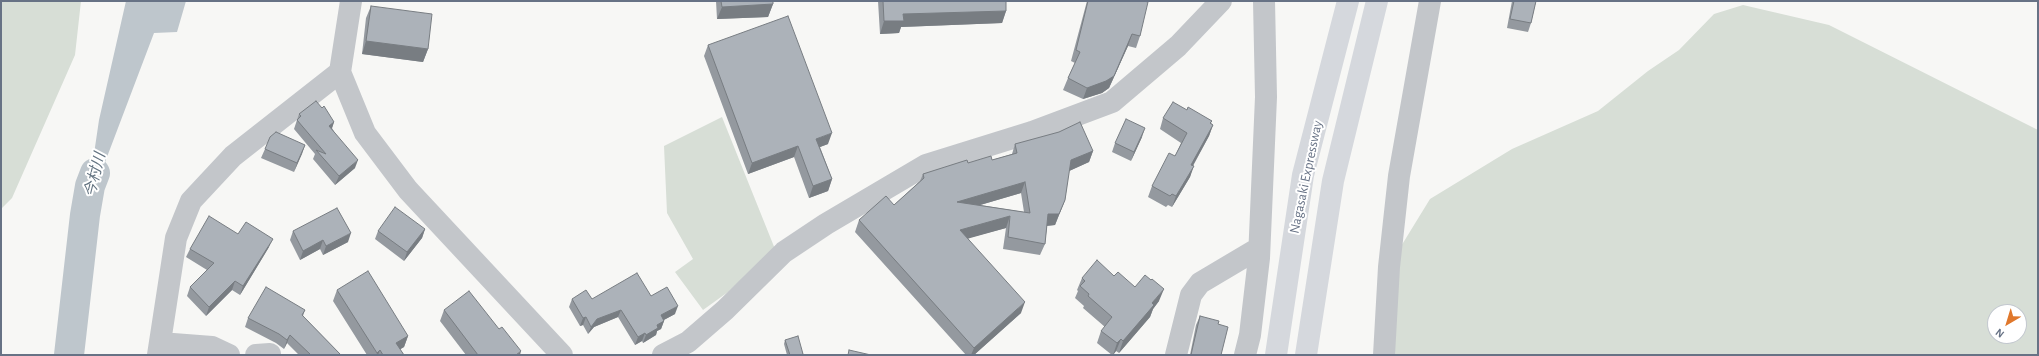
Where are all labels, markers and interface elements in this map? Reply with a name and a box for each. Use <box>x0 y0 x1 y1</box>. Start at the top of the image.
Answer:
street label: Nagasaki Expressway <box>1286 119 1326 235</box>
water label: 今村川 <box>81 151 109 199</box>
north arrow <box>1987 304 2027 344</box>
text: N <box>1994 326 2006 340</box>

